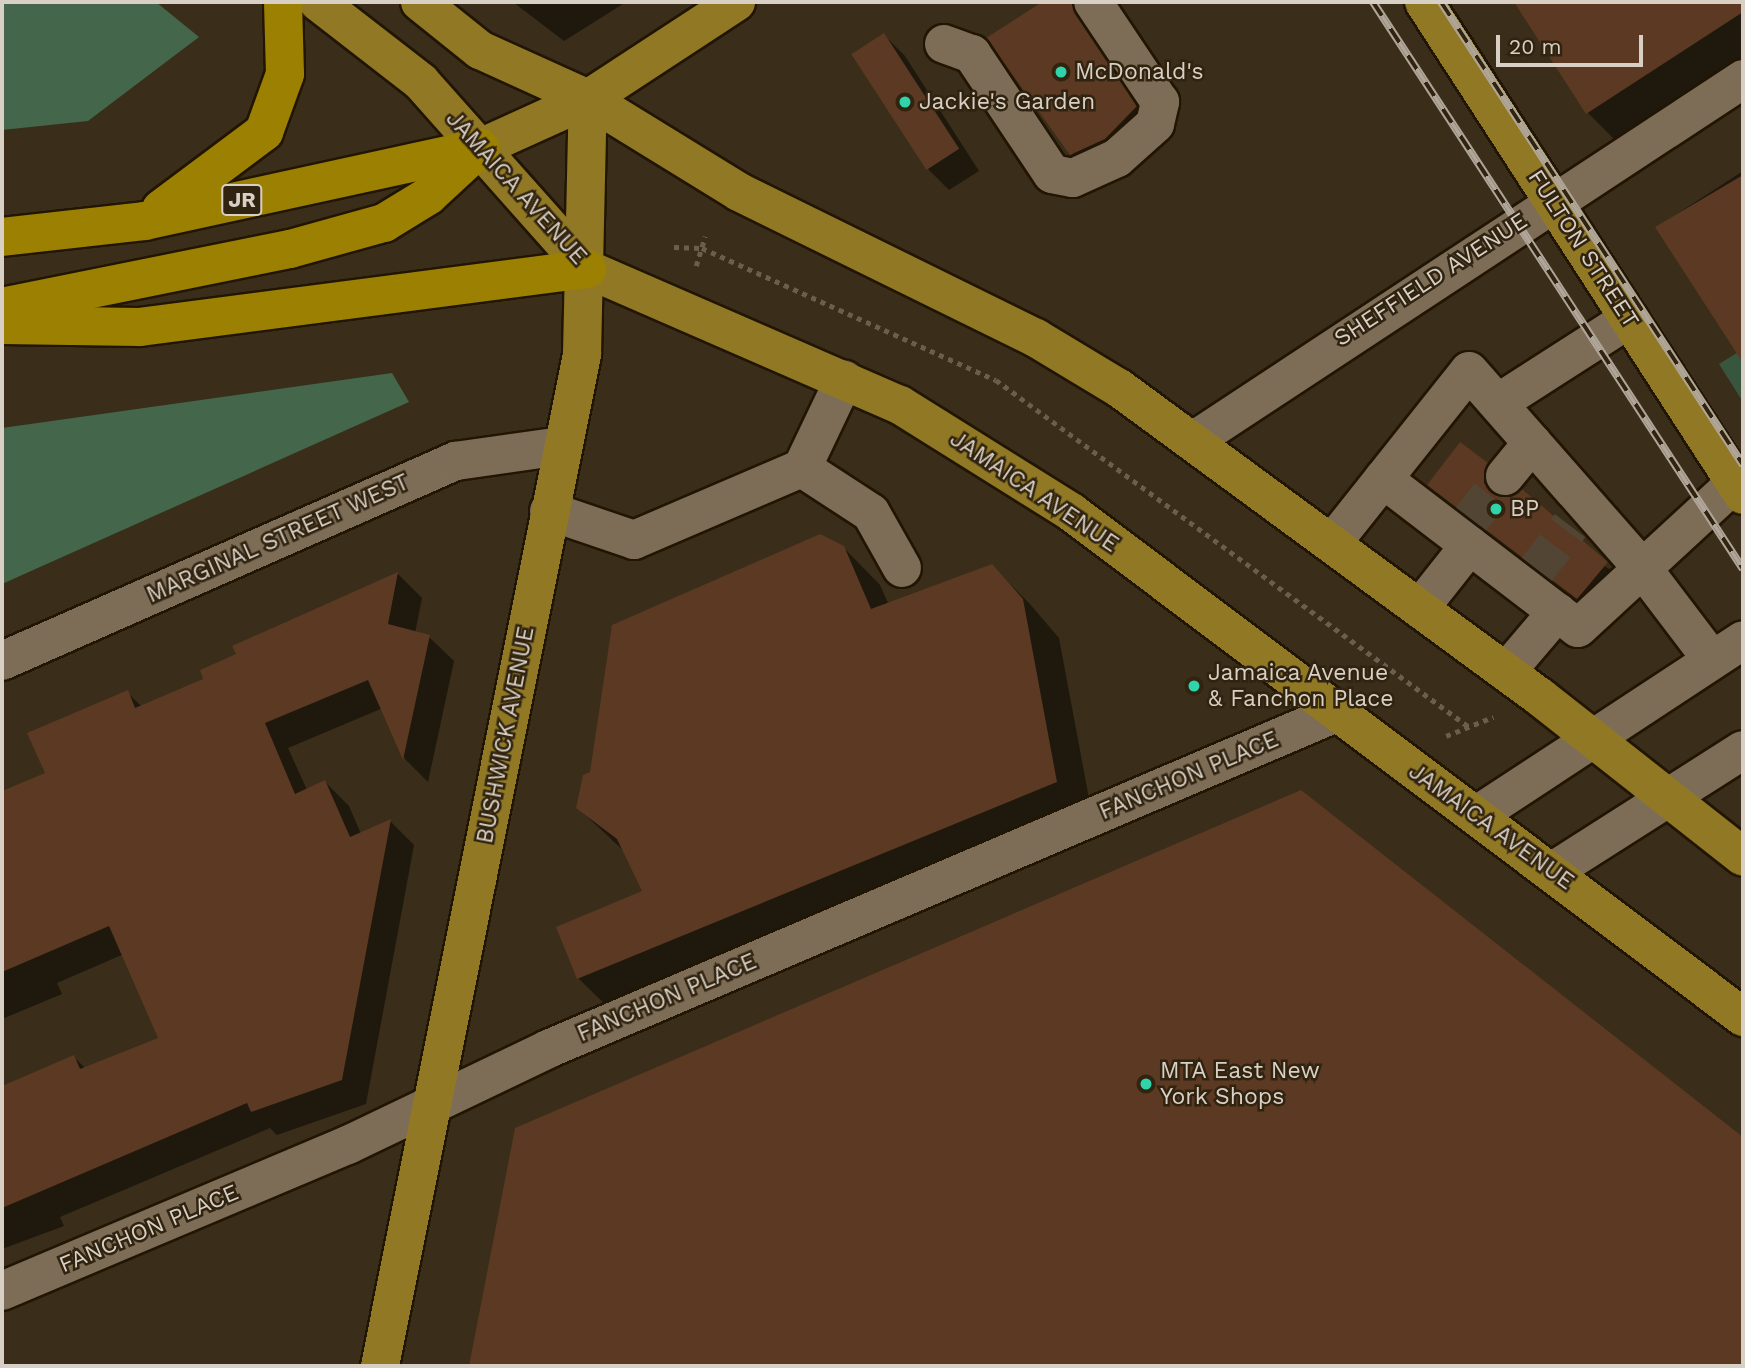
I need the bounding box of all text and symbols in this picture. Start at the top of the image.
scale bar [1500,21,1647,65]
text: 20 m [1509,34,1561,59]
place label: McDonald's [1075,58,1204,86]
marker: McDonald's [1053,64,1069,80]
place label: Jackie's Garden [919,88,1095,116]
marker: Jackie's Garden [897,94,913,110]
street label: JAMAICA AVENUE [439,105,593,271]
street label: FULTON STREET [1522,165,1644,333]
road number: JR [221,182,263,218]
street label: SHEFFIELD AVENUE [1329,207,1533,353]
street label: JAMAICA AVENUE [944,425,1124,559]
street label: MARGINAL STREET WEST [142,468,414,610]
place label: BP [1510,495,1539,523]
marker: BP [1488,501,1504,517]
street label: BUSHWICK AVENUE [471,624,541,846]
place label: Jamaica Avenue & Fanchon Place [1208,659,1394,713]
marker: Jamaica Avenue & Fanchon Place [1186,678,1202,694]
street label: FANCHON PLACE [1095,726,1283,826]
street label: JAMAICA AVENUE [1402,757,1580,897]
street label: FANCHON PLACE [573,948,761,1048]
place label: MTA East New York Shops [1160,1057,1321,1111]
marker: MTA East New York Shops [1138,1076,1154,1092]
street label: FANCHON PLACE [55,1179,243,1279]

